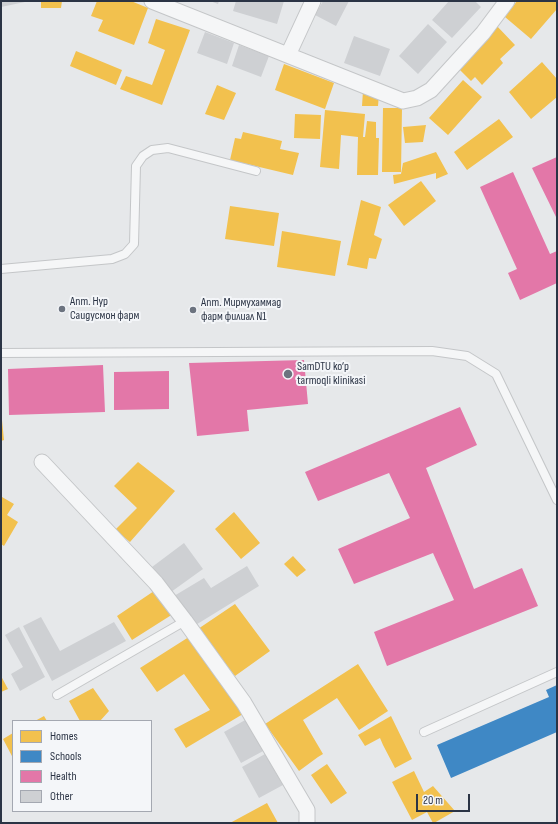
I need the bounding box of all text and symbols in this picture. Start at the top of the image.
place label: Апт. Нур Саидусмон фарм [70,295,139,323]
place label: Апт. Мирмухаммад фарм филиал N1 [201,296,281,324]
marker: Апт. Нур Саидусмон фарм [57,304,67,314]
marker: Апт. Мирмухаммад фарм филиал N1 [188,305,198,315]
place label: SamDTU ko‘p tarmoqli klinikasi [297,360,365,388]
marker: SamDTU ko‘p tarmoqli klinikasi [282,368,294,380]
legend [12,720,152,812]
text: Homes [50,729,78,744]
text: Schools [50,749,82,764]
text: Health [50,769,77,784]
scale bar [418,786,472,812]
text: Other [50,789,73,804]
text: 20 m [423,793,443,808]

